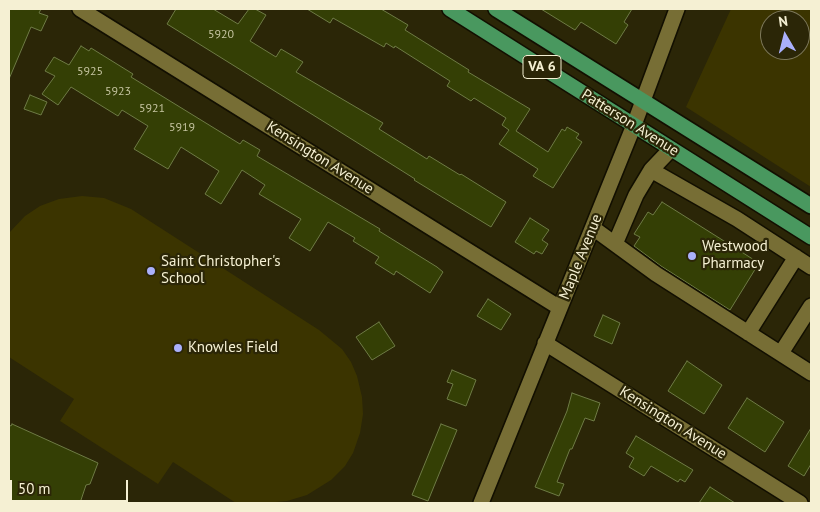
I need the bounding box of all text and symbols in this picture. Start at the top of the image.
north arrow [760,10,810,60]
text: N [777,12,789,31]
house number: 5920 [208,28,234,42]
road number: VA 6 [523,56,561,78]
house number: 5925 [77,65,103,79]
house number: 5923 [105,85,131,99]
street label: Patterson Avenue [578,86,682,160]
house number: 5921 [139,102,165,116]
street label: Kensington Avenue [263,118,377,198]
house number: 5919 [169,121,195,135]
street label: Maple Avenue [556,212,606,302]
place label: Westwood Pharmacy [702,238,768,273]
marker: Westwood Pharmacy [686,250,698,262]
place label: Saint Christopher's School [161,253,281,288]
marker: Saint Christopher's School [145,265,157,277]
place label: Knowles Field [188,339,278,357]
marker: Knowles Field [172,342,184,354]
street label: Kensington Avenue [616,383,730,463]
scale bar [12,470,130,502]
text: 50 m [18,479,51,498]

